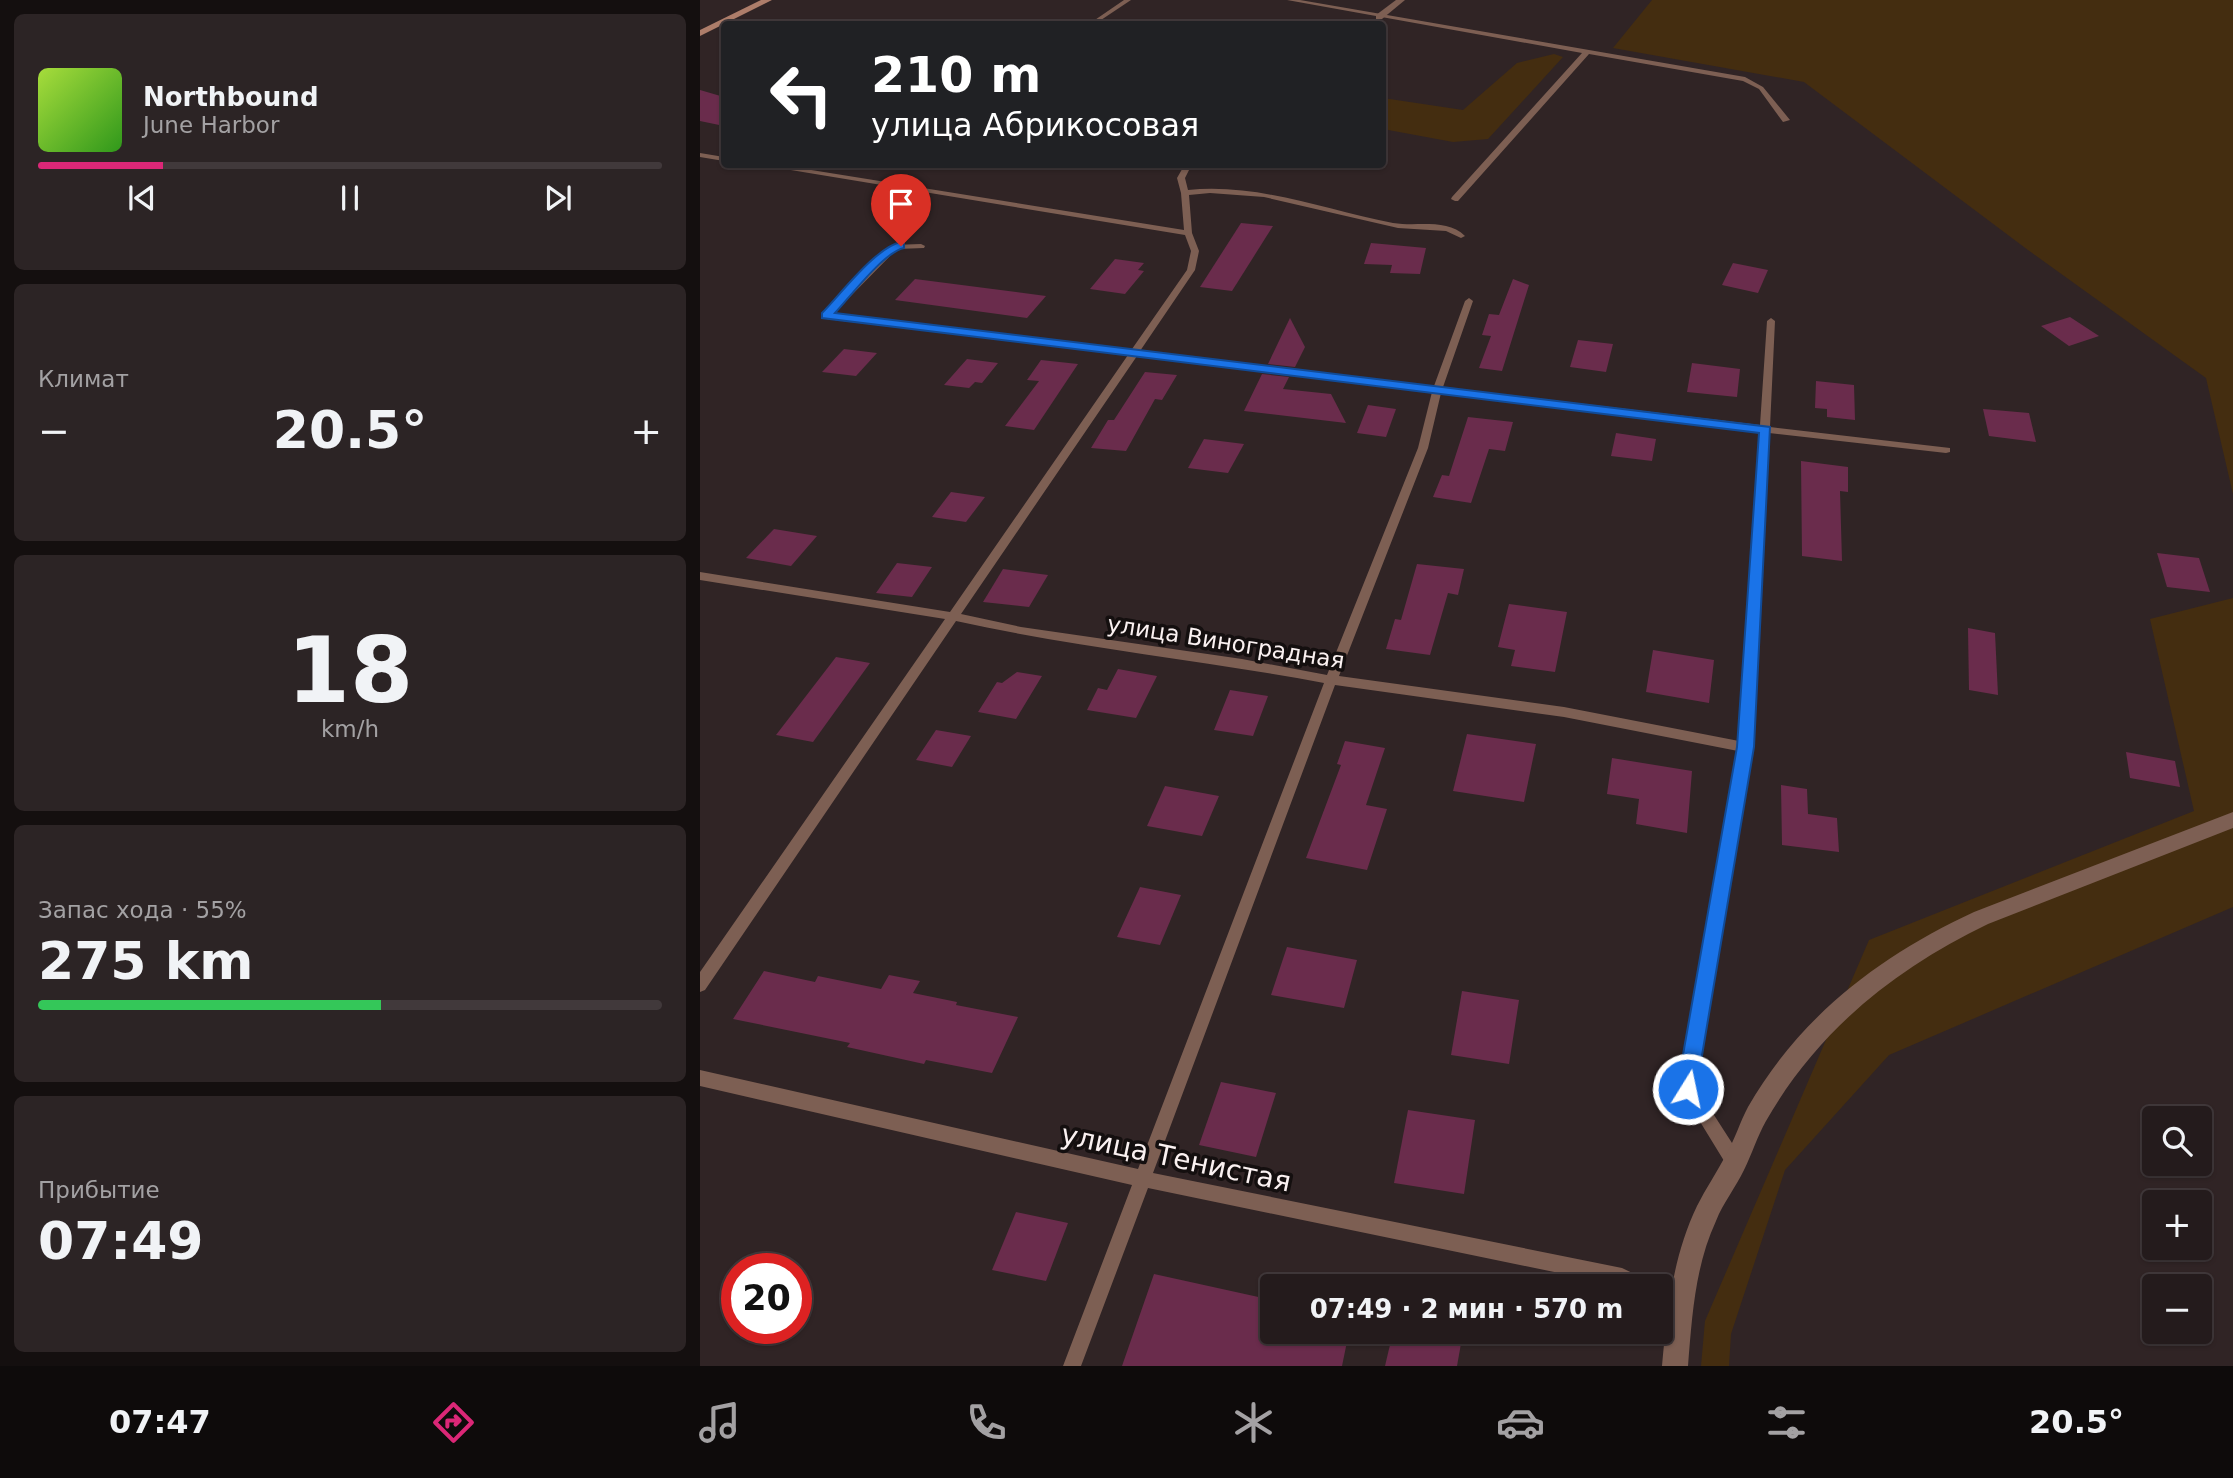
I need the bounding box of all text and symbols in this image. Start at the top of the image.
text: 210 m [871,47,1041,104]
icon: left [756,49,847,140]
text: Northbound [143,82,319,112]
text: улица Абрикосовая [871,106,1199,144]
text: June Harbor [143,112,279,138]
pin [871,174,931,246]
icon: previous [123,179,161,217]
icon: pause [331,179,369,217]
icon: next [539,179,577,217]
icon: arrive [882,185,920,223]
text: Климат [38,366,129,392]
text: 20.5° [273,400,427,460]
text: − [38,409,70,453]
text: + [630,409,662,453]
street label: улица Виноградная [1106,610,1346,674]
text: 18 [287,618,413,723]
text: km/h [321,716,379,742]
text: Запас хода · 55% [38,897,247,923]
text: 275 km [38,931,253,991]
position arrow [1651,1052,1725,1126]
map controls [2142,1106,2212,1344]
button: search [2142,1106,2212,1176]
street label: улица Тенистая [1058,1118,1294,1198]
text: Прибытие [38,1177,160,1203]
button: + [2142,1190,2212,1260]
text: 07:49 [38,1211,204,1271]
speed limit sign: 20 [721,1253,812,1344]
button: − [2142,1274,2212,1344]
text: 07:49 · 2 мин · 570 m [1310,1294,1623,1324]
icon: directions [429,1398,478,1447]
icon: music [695,1398,744,1447]
icon: phone [962,1398,1011,1447]
icon: climate [1229,1398,1278,1447]
icon: car [1496,1398,1545,1447]
icon: filters [1762,1398,1811,1447]
text: 07:47 [109,1403,211,1441]
text: 20.5° [2029,1403,2124,1441]

